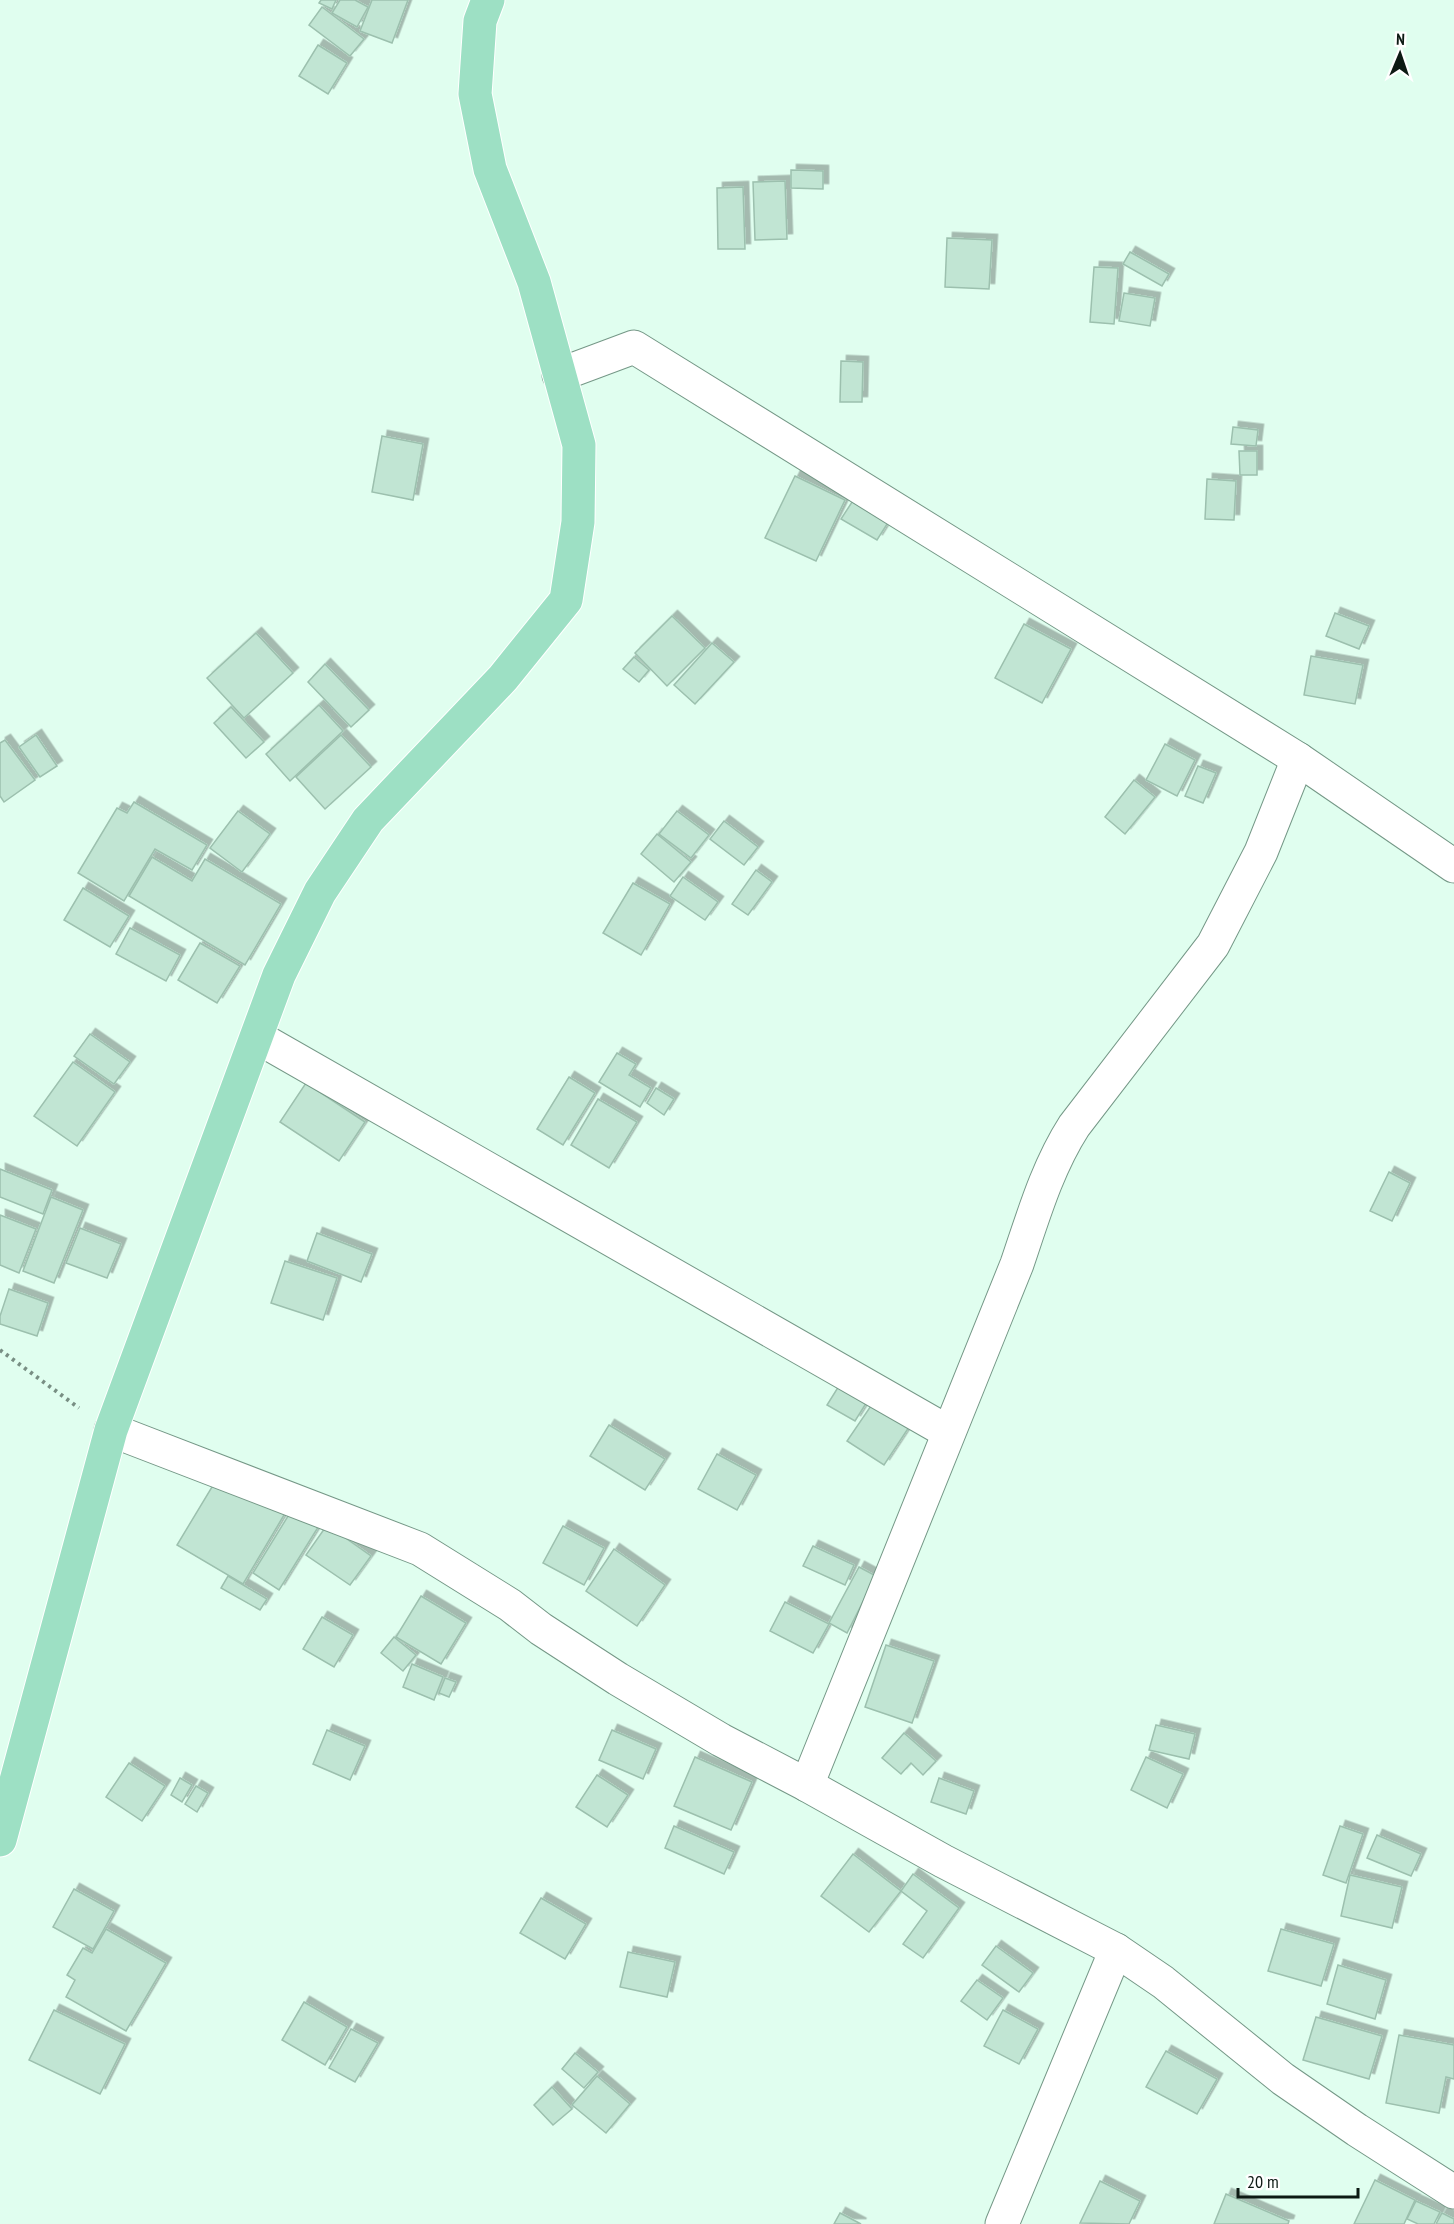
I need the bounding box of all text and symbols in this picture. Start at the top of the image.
north arrow [1370,24,1430,84]
text: N [1396,29,1405,49]
scale bar [1238,2161,1358,2199]
text: 20 m [1247,2170,1279,2193]

